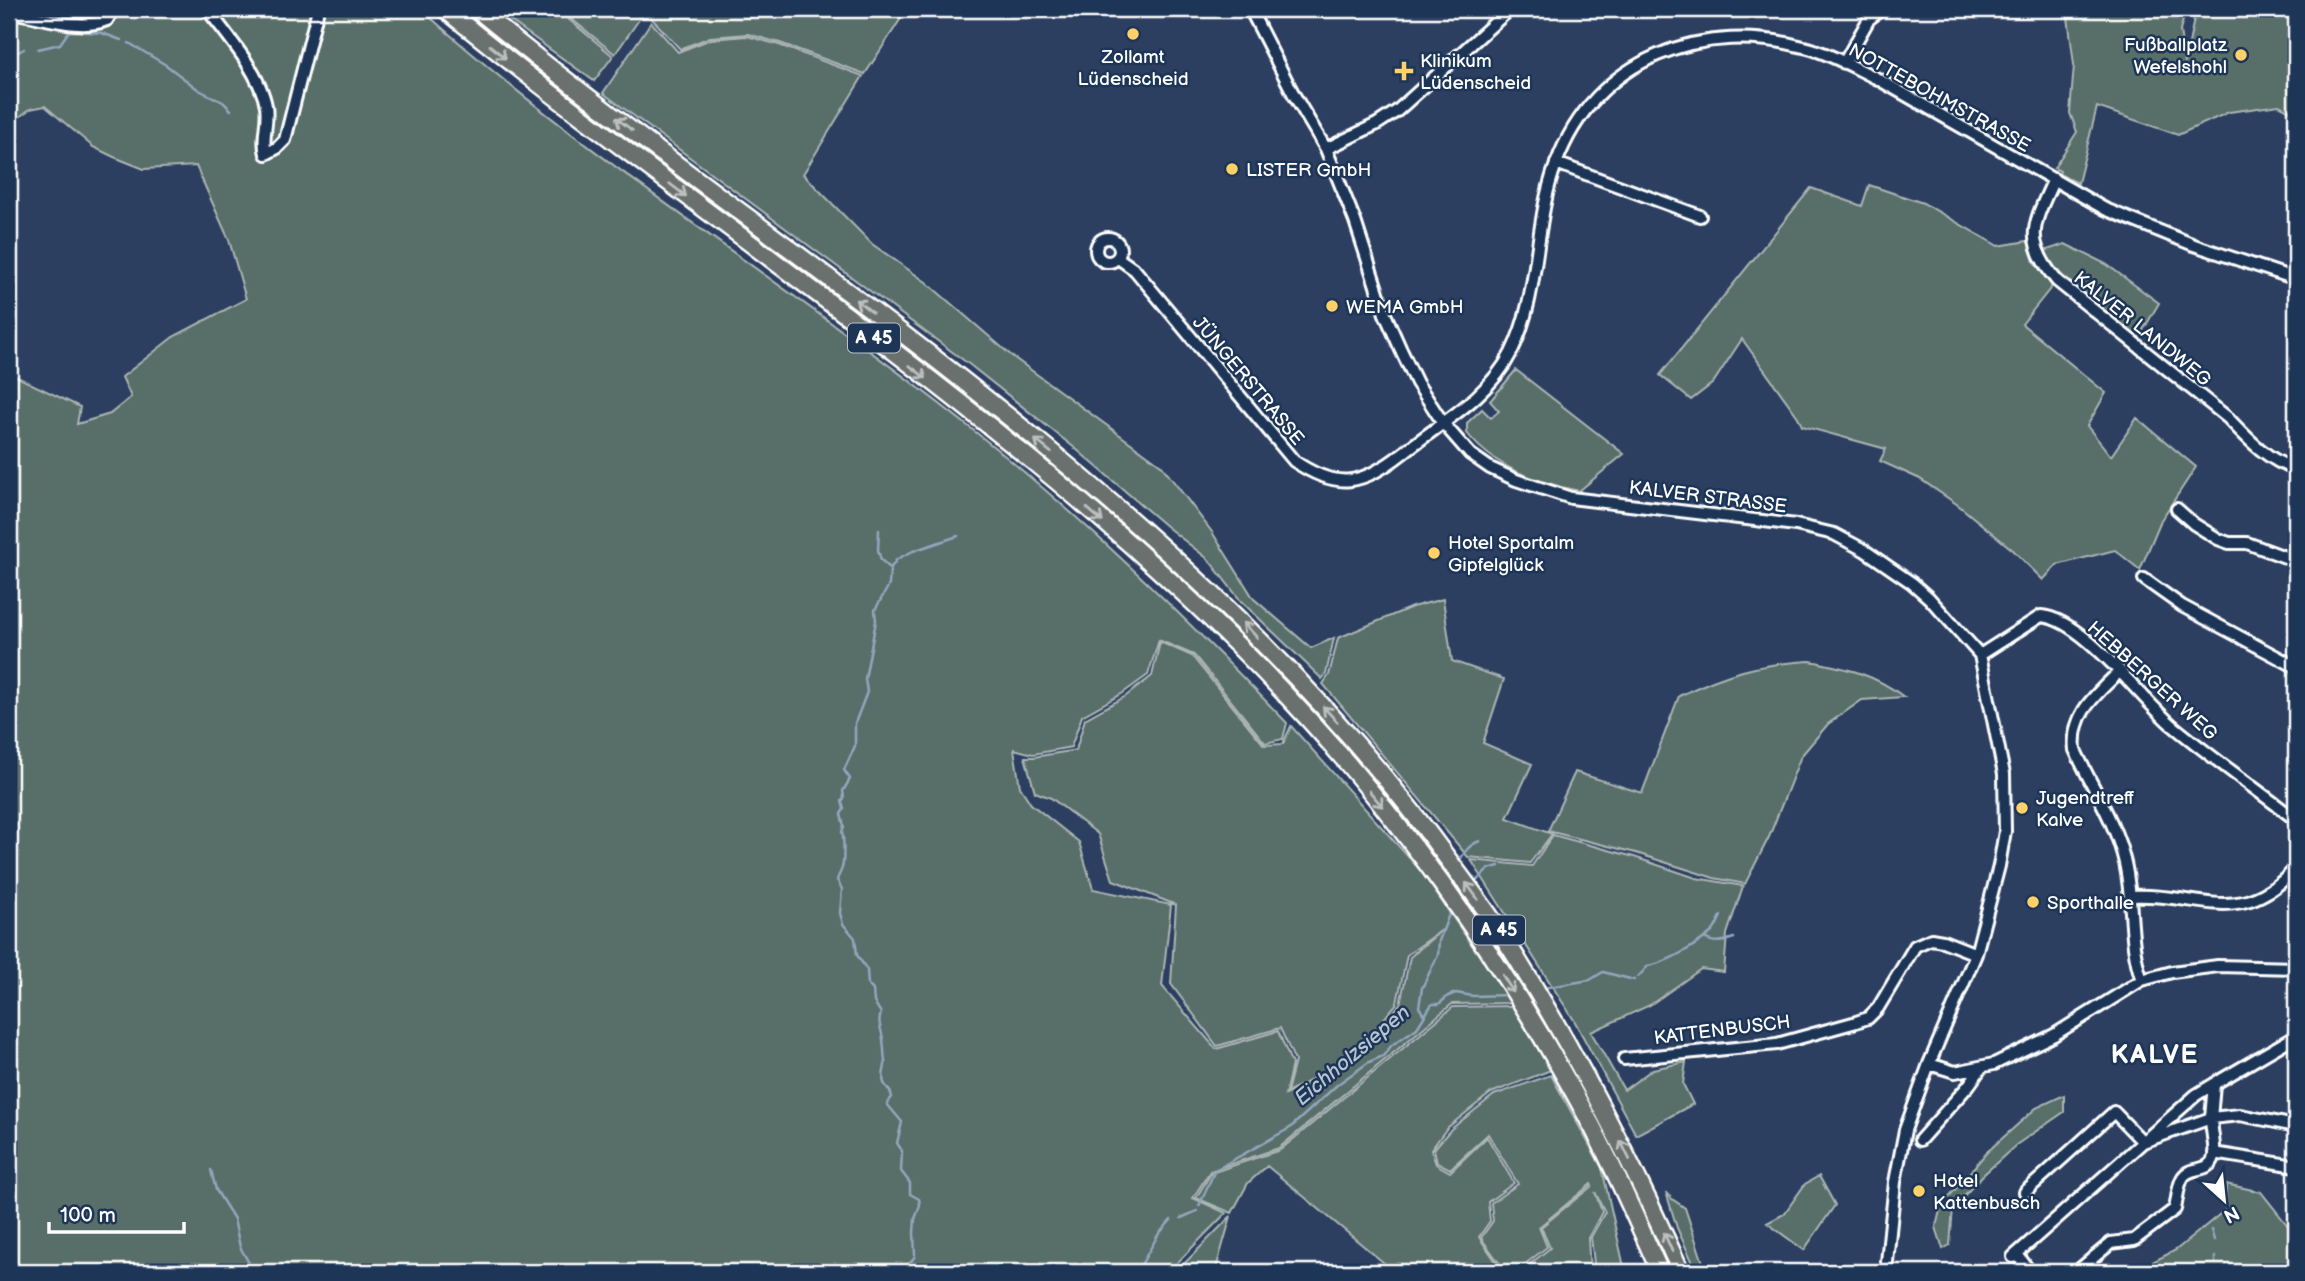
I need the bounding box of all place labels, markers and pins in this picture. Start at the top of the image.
marker: Zollamt Lüdenscheid [1125,26,1141,42]
place label: Fußballplatz Wefelshohl [2124,34,2228,79]
place label: Zollamt Lüdenscheid [1077,46,1189,91]
marker: Fußballplatz Wefelshohl [2233,47,2249,63]
place label: Klinikum Lüdenscheid [1420,50,1531,95]
marker: Klinikum Lüdenscheid [1394,61,1414,81]
place label: LISTER GmbH [1246,159,1371,182]
marker: LISTER GmbH [1224,161,1240,177]
place label: WEMA GmbH [1346,296,1464,319]
marker: WEMA GmbH [1324,298,1340,314]
place label: Hotel Sportalm Gipfelglück [1448,532,1574,577]
marker: Hotel Sportalm Gipfelglück [1426,545,1442,561]
place label: Jugendtreff Kalve [2036,787,2135,832]
marker: Jugendtreff Kalve [2014,800,2030,816]
place label: Sporthalle [2047,892,2134,915]
marker: Sporthalle [2025,894,2041,910]
place label: Hotel Kattenbusch [1933,1170,2040,1215]
marker: Hotel Kattenbusch [1911,1183,1927,1199]

